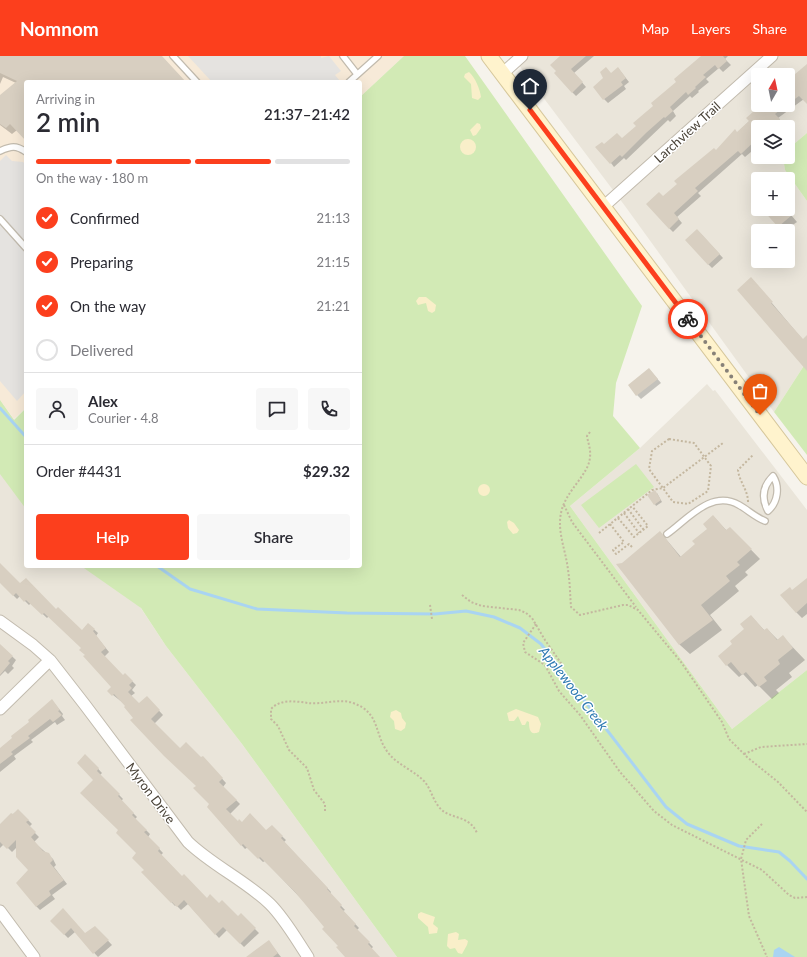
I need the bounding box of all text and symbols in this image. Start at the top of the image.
text: Nomnom [20,17,99,40]
text: Map [641,20,669,37]
text: Layers [691,20,731,37]
text: Share [753,20,787,37]
north arrow [751,68,795,112]
map controls [751,68,795,268]
pin [513,69,547,110]
icon: home [519,75,541,97]
text: Arriving in [36,91,95,107]
street label: Larchview Trail [650,98,724,166]
text: 21:37–21:42 [264,105,350,123]
text: 2 min [36,106,100,138]
button: layers [751,120,795,164]
text: On the way · 180 m [36,170,148,186]
button: + [751,172,795,216]
icon: check [36,207,58,229]
text: Confirmed [70,209,139,227]
text: 21:13 [317,210,350,226]
button: − [751,224,795,268]
icon: check [36,251,58,273]
text: Preparing [70,253,133,271]
text: 21:15 [317,254,350,270]
icon: check [36,295,58,317]
text: On the way [70,297,146,315]
text: 21:21 [317,298,350,314]
courier [668,299,708,339]
icon: bike [677,308,699,330]
text: Delivered [70,341,133,359]
pin [743,374,777,415]
icon: bag [749,380,771,402]
button: person [36,388,78,430]
button: chat [256,388,298,430]
button: phone [308,388,350,430]
text: Alex [88,392,118,410]
text: Courier · 4.8 [88,410,159,426]
text: Order #4431 [36,462,122,480]
text: $29.32 [303,462,350,480]
button: Help [36,514,189,560]
button: Share [197,514,350,560]
water label: Applewood Creek [535,642,612,734]
street label: Myron Drive [123,759,179,827]

